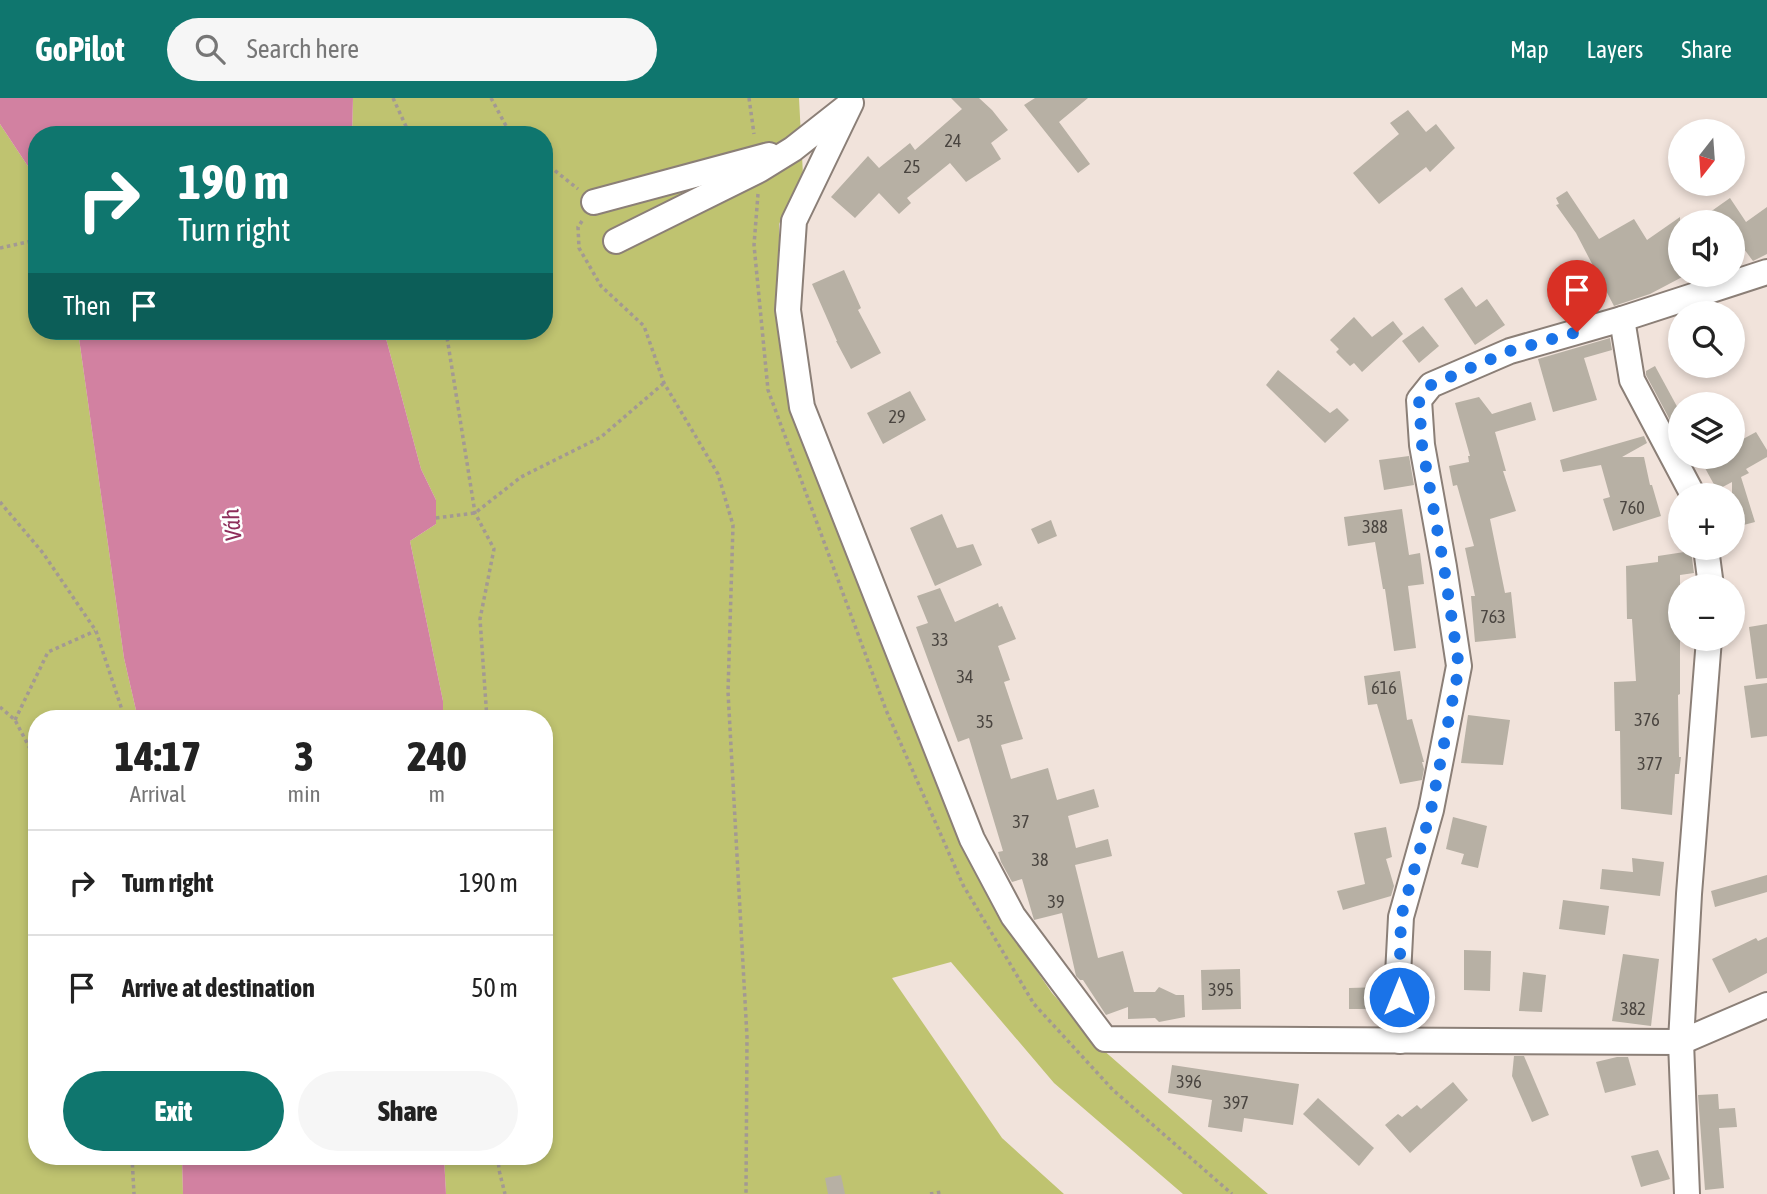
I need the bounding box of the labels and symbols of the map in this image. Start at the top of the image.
north arrow [1668,119,1745,196]
house number: 24 [945,130,961,151]
house number: 25 [904,156,920,177]
pin [1547,260,1607,332]
house number: 29 [889,406,905,427]
house number: 760 [1619,497,1645,518]
water label: Váh [217,508,247,542]
house number: 388 [1362,516,1388,537]
house number: 763 [1480,606,1506,627]
house number: 33 [932,629,948,650]
house number: 34 [957,666,973,687]
house number: 616 [1371,677,1397,698]
house number: 376 [1634,709,1660,730]
house number: 35 [977,711,993,732]
house number: 377 [1637,753,1663,774]
house number: 37 [1013,811,1029,832]
house number: 38 [1032,849,1048,870]
house number: 39 [1048,891,1064,912]
position arrow [1362,960,1436,1034]
house number: 395 [1208,979,1234,1000]
house number: 382 [1620,998,1646,1019]
house number: 396 [1176,1071,1202,1092]
house number: 397 [1223,1092,1249,1113]

